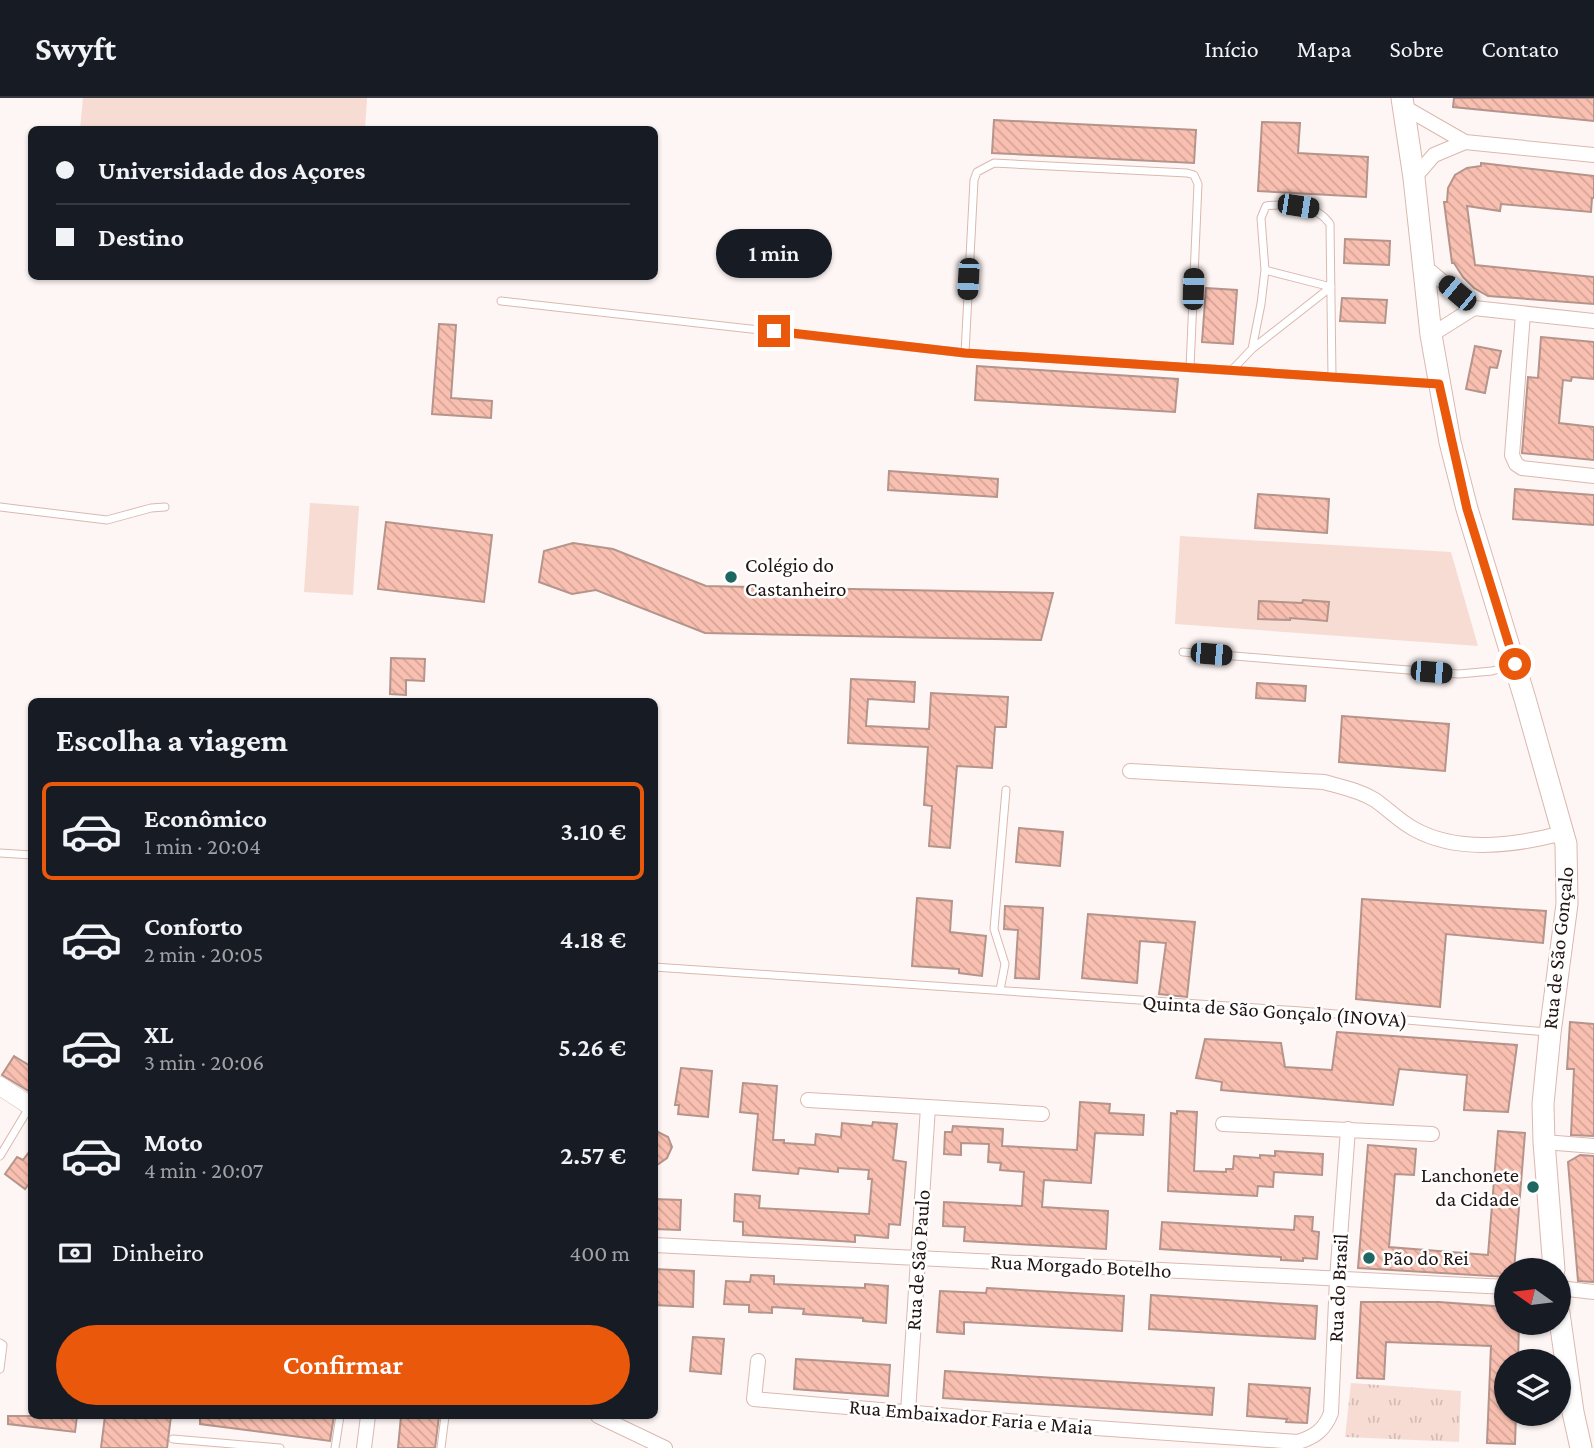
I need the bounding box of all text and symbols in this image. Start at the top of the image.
text: Swyft [35,30,116,67]
text: Início [1204,35,1259,62]
text: Mapa [1297,35,1352,62]
text: Sobre [1390,35,1444,62]
text: Contato [1482,35,1559,62]
text: Universidade dos Açores [98,156,365,185]
car [1276,192,1321,220]
text: Destino [98,223,184,252]
callout: 1 min [716,230,832,278]
text: 1 min [748,240,800,266]
car [957,257,980,301]
car [1182,268,1205,310]
car [1435,271,1480,315]
route end [758,315,790,347]
place label: Colégio do Castanheiro [745,553,847,601]
marker: Colégio do Castanheiro [723,569,739,585]
car [1190,642,1233,666]
route start [1499,648,1531,680]
car [1410,660,1453,684]
text: Escolha a viagem [56,722,288,758]
icon: car [60,800,123,863]
text: Econômico [144,804,267,833]
text: 3.10 € [560,817,626,846]
text: 1 min · 20:04 [144,833,261,859]
street label: Rua de São Gonçalo [1538,865,1578,1031]
icon: car [60,908,123,971]
text: Conforto [144,912,243,941]
text: 4.18 € [560,925,626,954]
text: 2 min · 20:05 [144,941,263,967]
street label: Quinta de São Gonçalo (INOVA) [1142,990,1408,1032]
icon: car [60,1016,123,1079]
text: XL [144,1020,173,1049]
text: 5.26 € [558,1033,626,1062]
text: 3 min · 20:06 [144,1049,264,1075]
icon: car [60,1124,123,1187]
text: Moto [144,1128,203,1157]
text: 2.57 € [560,1141,626,1170]
text: 4 min · 20:07 [144,1157,263,1183]
place label: Lanchonete da Cidade [1421,1163,1519,1211]
marker: Lanchonete da Cidade [1525,1179,1541,1195]
street label: Rua de São Paulo [901,1189,935,1331]
street label: Rua do Brasil [1323,1233,1353,1343]
icon: cash [56,1234,94,1272]
text: Dinheiro [112,1238,204,1267]
text: 400 m [569,1240,630,1266]
place label: Pão do Rei [1383,1246,1469,1270]
street label: Rua Morgado Botelho [990,1249,1172,1283]
marker: Pão do Rei [1361,1250,1377,1266]
north arrow [1494,1258,1572,1335]
map controls [1494,1258,1571,1426]
button: Confirmar [56,1325,630,1405]
button: layers [1494,1349,1571,1426]
street label: Rua Embaixador Faria e Maia [848,1394,1094,1440]

